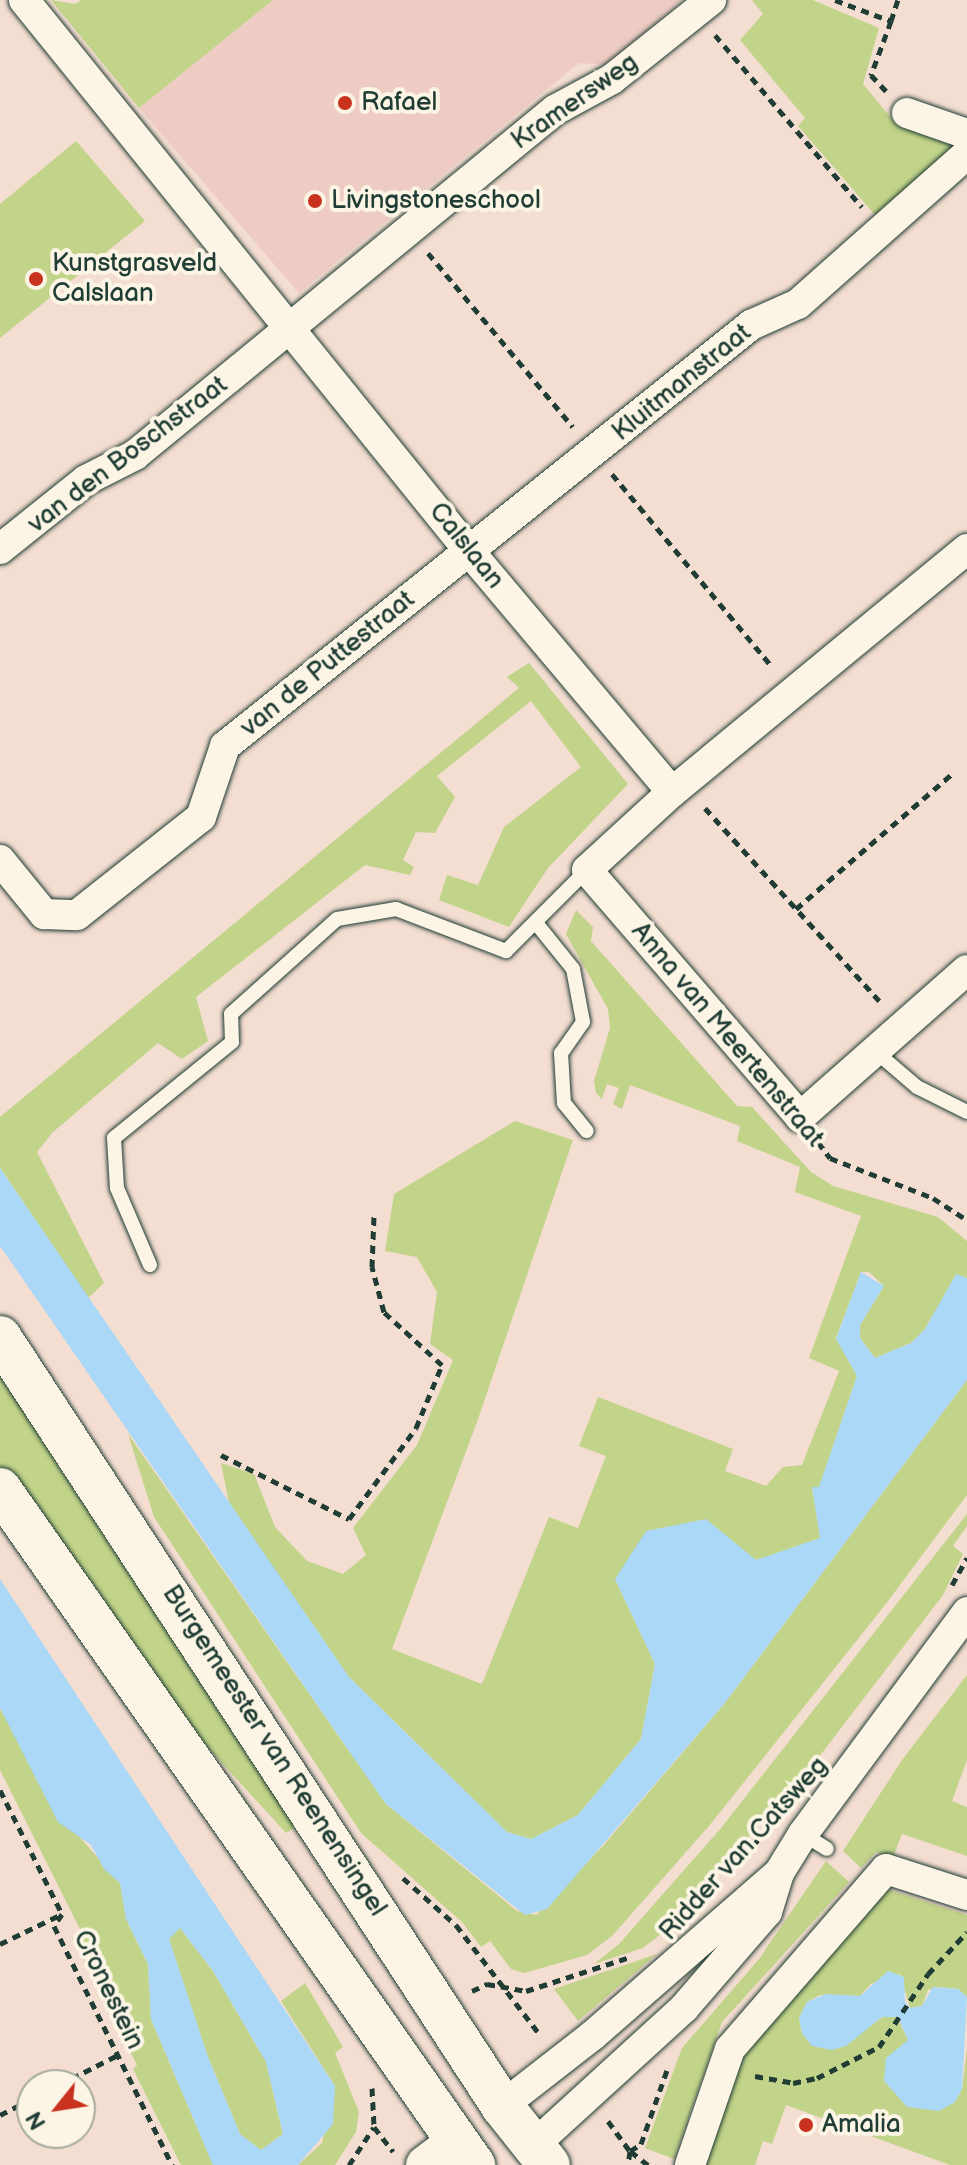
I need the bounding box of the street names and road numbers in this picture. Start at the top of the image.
street label: Kramersweg [506,47,644,157]
street label: Kluitmanstraat [606,318,758,448]
street label: van den Boschstraat [22,370,234,540]
street label: Calslaan [422,497,510,595]
street label: van de Puttestraat [235,584,421,744]
street label: Anna van Meertenstraat [624,917,830,1153]
street label: Burgemeester van Reenensingel [155,1580,393,1922]
street label: Ridder van Catsweg [653,1751,835,1947]
street label: Cronestein [66,1925,150,2055]

